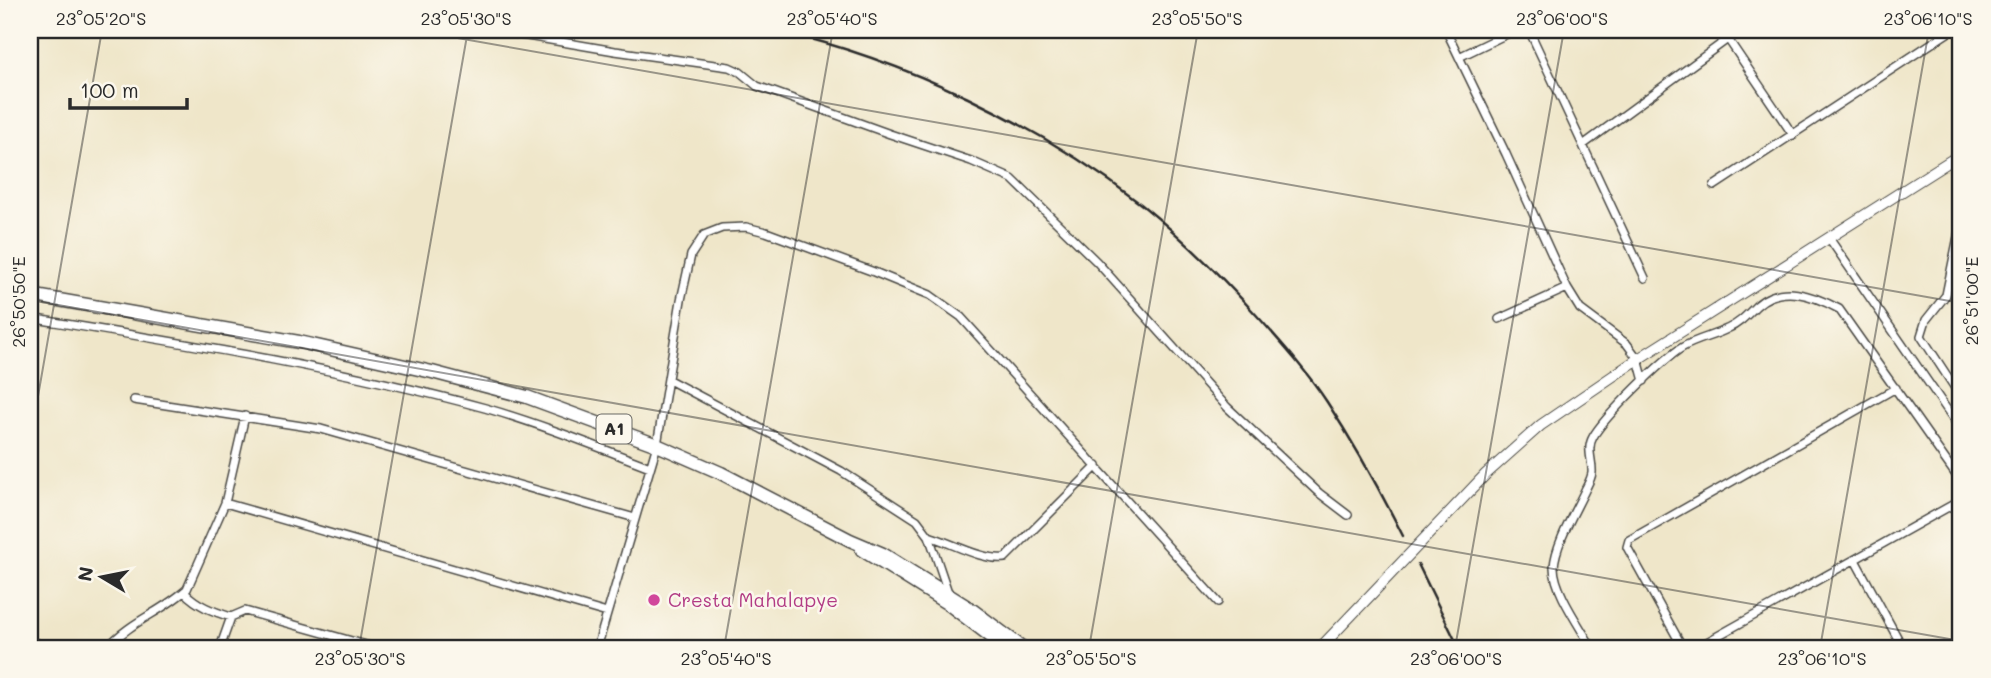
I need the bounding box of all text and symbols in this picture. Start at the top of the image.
text: 23°05'20"S [56,6,146,30]
text: 23°05'30"S [420,6,512,30]
text: 23°05'40"S [786,6,878,30]
text: 23°05'50"S [1151,6,1243,30]
text: 23°06'00"S [1516,6,1608,30]
text: 23°06'10"S [1883,6,1973,30]
scale bar [70,66,187,110]
text: 100 m [80,76,139,103]
text: 26°50'50"E [6,256,30,348]
text: 26°51'00"E [1959,256,1983,346]
road number: A1 [596,414,632,444]
north arrow [66,542,136,612]
text: N [71,565,98,583]
place label: Cresta Mahalapye [668,587,838,612]
marker: Cresta Mahalapye [646,592,662,608]
text: 23°05'30"S [314,646,406,670]
text: 23°05'40"S [680,646,772,670]
text: 23°05'50"S [1045,646,1137,670]
text: 23°06'00"S [1410,646,1502,670]
text: 23°06'10"S [1777,646,1867,670]

